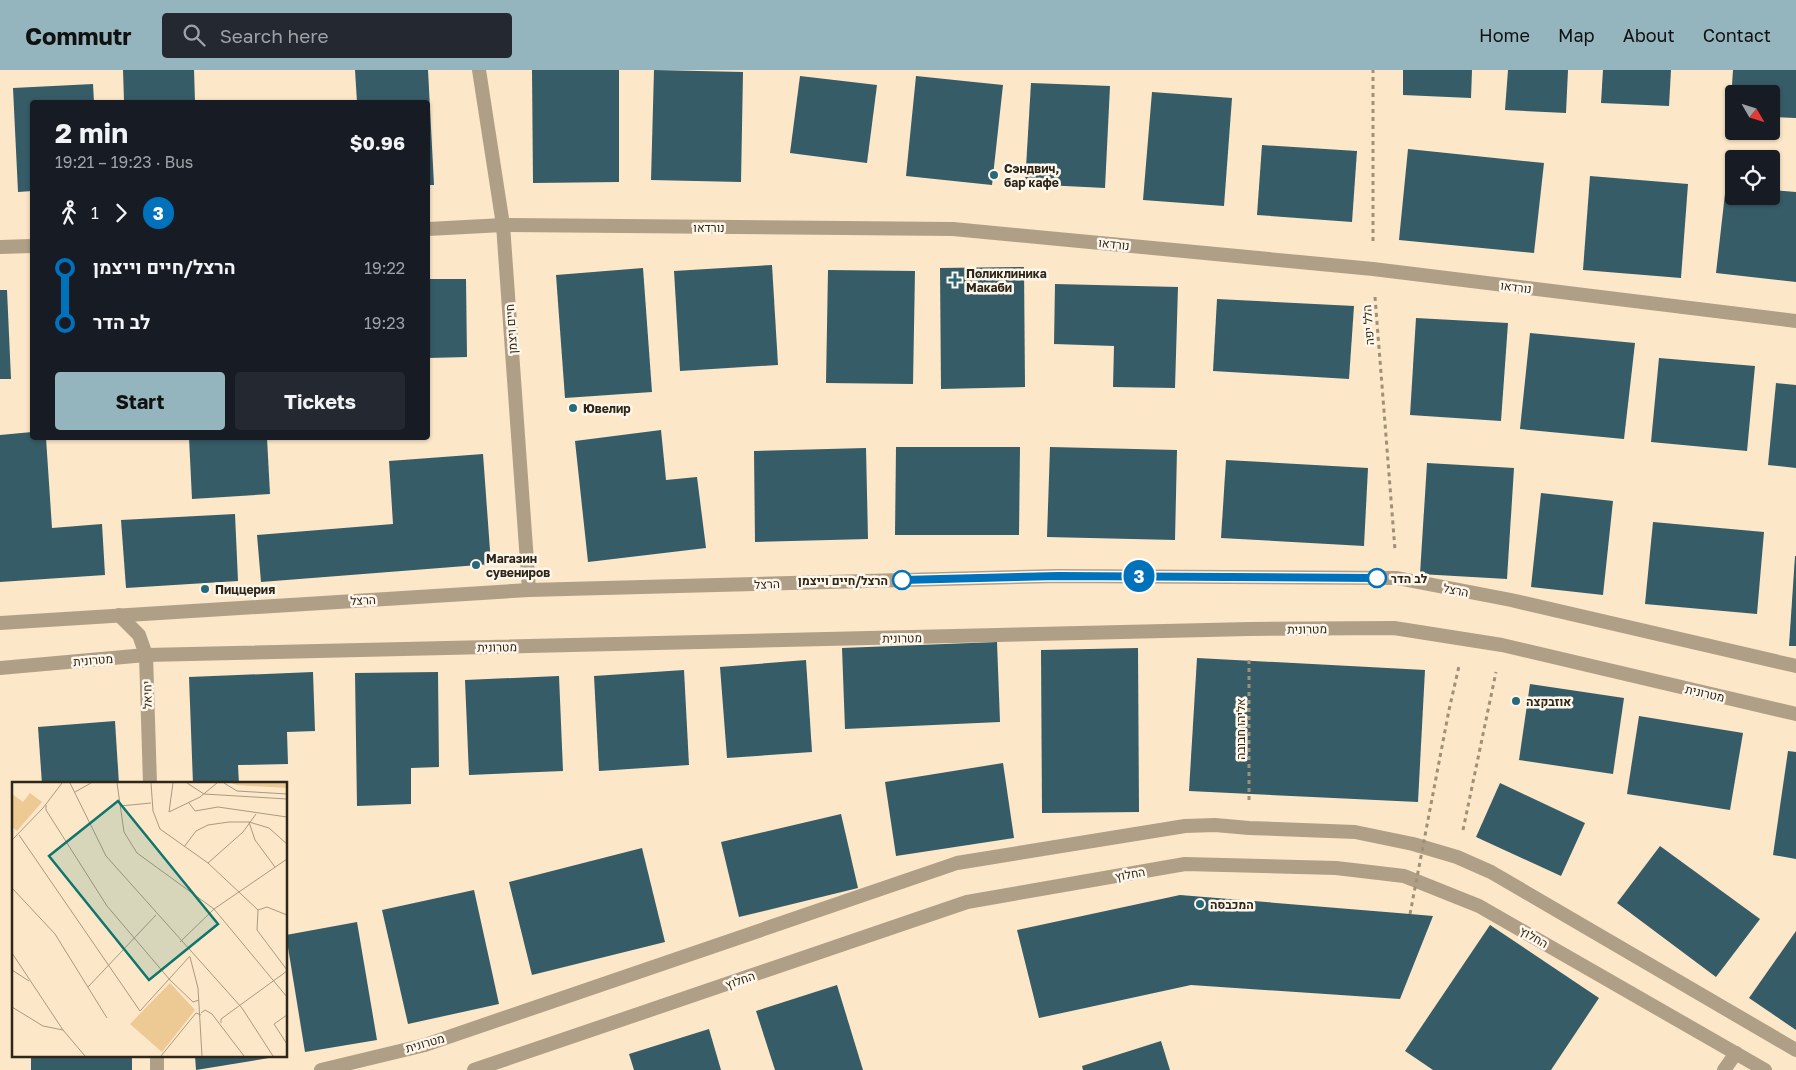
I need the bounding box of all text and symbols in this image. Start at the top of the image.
search box [162,13,512,58]
text: Commutr [25,21,132,50]
icon: search [180,21,208,49]
text: Search here [220,24,329,47]
text: Home [1479,24,1530,46]
text: Map [1558,24,1595,46]
text: About [1623,24,1675,46]
text: Contact [1703,24,1771,46]
north arrow [1725,85,1780,140]
map controls [1725,85,1780,205]
text: 2 min [55,116,128,149]
text: $0.96 [350,131,405,154]
button: locate [1725,150,1780,205]
text: 19:21 – 19:23 · Bus [55,152,193,172]
place label: Сэндвич, бар кафе [1004,161,1059,190]
marker: Сэндвич, бар кафе [988,169,1000,181]
icon: walk [55,199,83,227]
icon: forward [107,199,135,227]
text: 3 [153,202,164,224]
text: 1 [91,203,99,223]
street label: נורדאו [693,220,725,235]
street label: נורדאו [1098,235,1130,253]
text: הרצל/חיים וייצמן [93,255,236,278]
text: 19:22 [364,258,405,278]
place label: Поликлиника Макаби [966,266,1047,295]
marker: Поликлиника Макаби [948,273,962,287]
street label: נורדאו [1500,278,1532,296]
street label: חיים ויצמן [502,304,520,354]
street label: הלל יפה [1359,304,1377,346]
text: לב הדר [93,310,150,333]
text: 19:23 [364,313,405,333]
button: Start [55,372,225,430]
button: Tickets [235,372,405,430]
place label: Ювелир [583,401,631,416]
marker: Ювелир [567,402,579,414]
place label: Магазин сувениров [486,551,550,580]
marker: Магазин сувениров [470,559,482,571]
line badge: 3 [1123,560,1155,592]
text: 3 [1134,565,1144,587]
marker: לב הדר [1367,568,1387,588]
marker: הרצל/חיים וייצמן [892,570,912,590]
place label: לב הדר [1391,571,1428,586]
place label: הרצל/חיים וייצמן [798,573,888,588]
street label: הרצל [754,576,780,592]
street label: הרצל [1442,580,1470,600]
place label: Пиццерия [215,582,275,597]
marker: Пиццерия [199,583,211,595]
street label: הרצל [350,592,376,608]
street label: מטרונית [1287,621,1327,637]
street label: מטרונית [882,630,922,646]
street label: מטרונית [477,639,517,655]
street label: מטרונית [72,651,114,669]
street label: יחיאל [139,681,155,709]
street label: מטרונית [1684,681,1726,705]
place label: אוזבקצה [1526,694,1571,709]
marker: אוזבקצה [1510,695,1522,707]
street label: אליהו חבובה [1233,698,1248,760]
inset map [12,782,288,1058]
street label: החלוץ [1114,864,1146,884]
place label: המכבסה [1210,897,1254,912]
marker: המכבסה [1194,898,1206,910]
street label: החלוץ [1517,923,1551,951]
street label: החלוץ [723,968,757,992]
street label: מטרונית [404,1030,446,1056]

